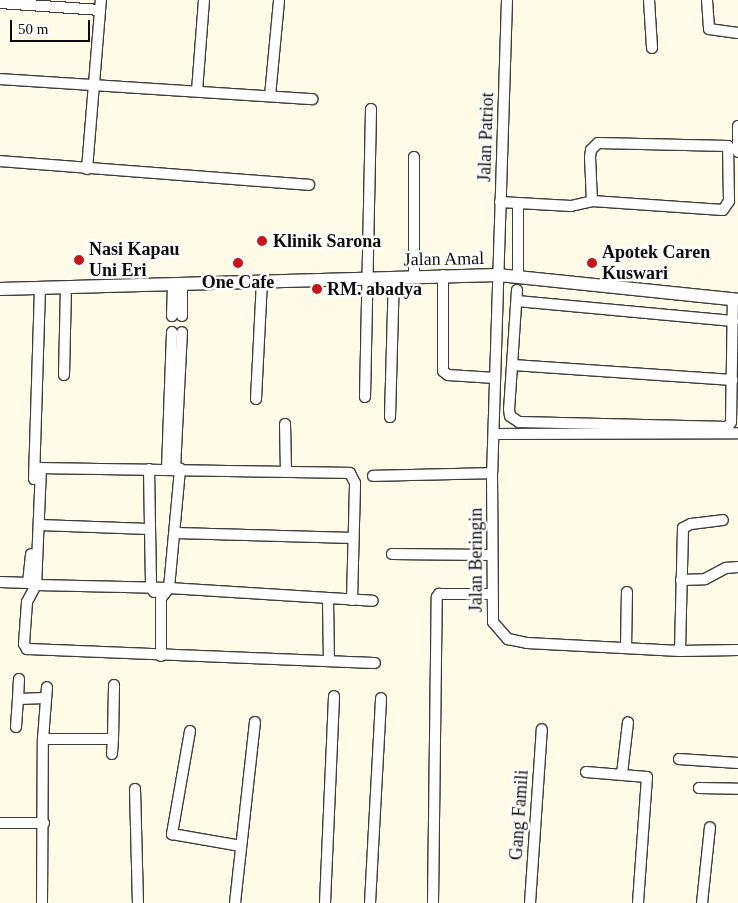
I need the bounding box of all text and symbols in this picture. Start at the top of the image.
scale bar [12,10,92,42]
text: 50 m [18,21,48,37]
street label: Jalan Patriot [474,92,498,182]
place label: Klinik Sarona [273,230,381,252]
marker: Klinik Sarona [255,234,269,248]
place label: Nasi Kapau Uni Eri [89,239,180,282]
place label: Apotek Caren Kuswari [602,242,710,284]
street label: Jalan Amal [403,247,485,271]
marker: Nasi Kapau Uni Eri [73,254,85,266]
marker: One Cafe [232,257,244,269]
marker: Apotek Caren Kuswari [586,257,598,269]
place label: One Cafe [202,271,274,293]
place label: RM. abadya [327,278,422,300]
marker: RM. abadya [311,283,323,295]
street label: Jalan Beringin [465,508,487,612]
street label: Gang Famili [505,769,533,861]

